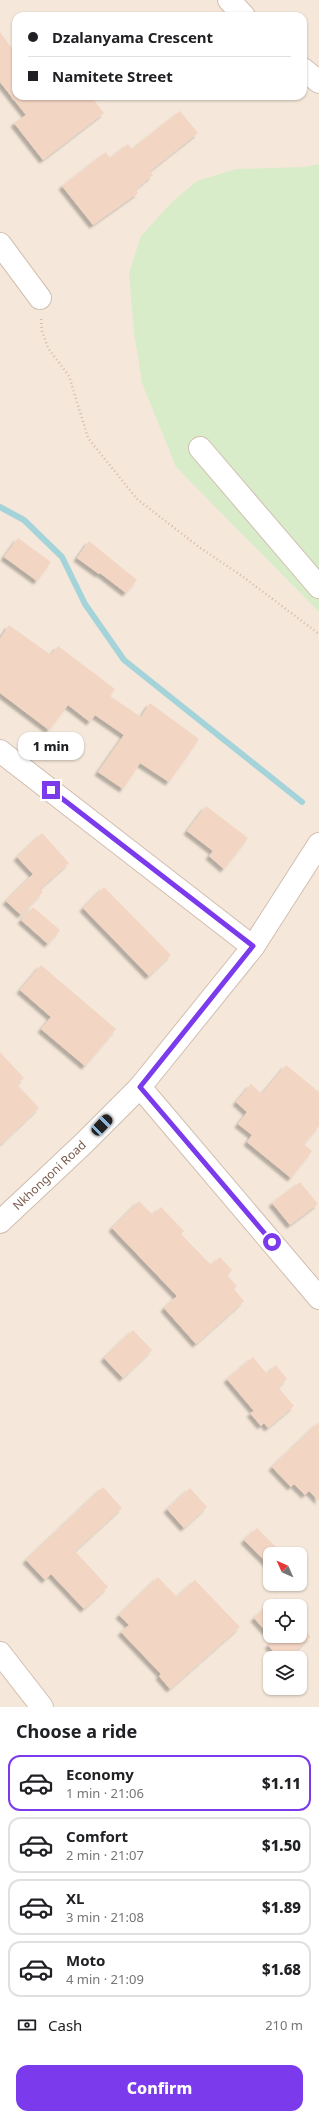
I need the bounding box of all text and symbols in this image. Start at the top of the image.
text: Dzalanyama Crescent [52,27,213,47]
text: Namitete Street [52,66,173,86]
callout: 1 min [18,732,84,760]
text: 1 min [33,737,69,755]
route end [42,781,60,799]
car [89,1112,115,1138]
street label: Nkhongoni Road [9,1136,90,1214]
route start [263,1233,281,1251]
north arrow [263,1547,307,1591]
map controls [263,1547,307,1695]
button: locate [263,1599,307,1643]
button: layers [263,1651,307,1695]
text: Choose a ride [16,1719,137,1743]
text: Economy [66,1764,134,1784]
icon: car [18,1765,54,1801]
text: $1.11 [262,1773,301,1793]
text: 1 min · 21:06 [66,1784,144,1802]
text: Comfort [66,1826,128,1846]
icon: car [18,1827,54,1863]
text: $1.50 [262,1835,301,1855]
text: 2 min · 21:07 [66,1846,144,1864]
text: XL [66,1888,84,1908]
icon: car [18,1889,54,1925]
text: $1.89 [262,1897,301,1917]
text: 3 min · 21:08 [66,1908,144,1926]
text: Moto [66,1950,105,1970]
icon: car [18,1951,54,1987]
text: $1.68 [262,1959,301,1979]
text: 4 min · 21:09 [66,1970,144,1988]
icon: cash [16,2014,38,2036]
text: Cash [48,2015,82,2035]
text: 210 m [265,2016,303,2034]
button: Confirm [16,2065,303,2111]

